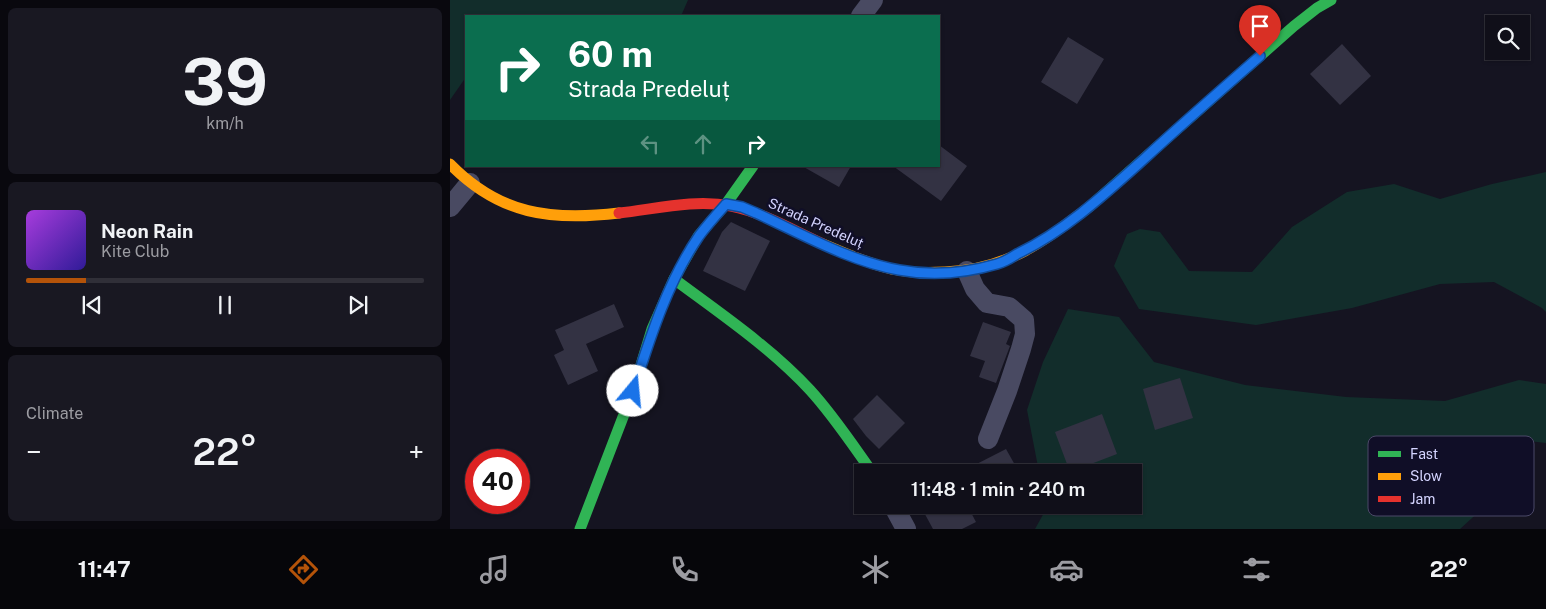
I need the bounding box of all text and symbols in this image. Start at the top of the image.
pin [1239,5,1281,56]
icon: arrive [1246,12,1274,40]
map controls [1485,15,1530,60]
button: search [1485,15,1530,60]
text: 60 m [568,34,653,75]
icon: right [485,35,550,100]
text: 39 [182,43,268,120]
text: Strada Predeluț [568,76,730,102]
text: km/h [206,114,244,133]
icon: left [636,130,664,158]
icon: ahead [689,130,717,158]
icon: right [742,130,770,158]
street label: Strada Predeluț [766,195,866,251]
text: Neon Rain [101,220,193,242]
text: Kite Club [101,242,169,261]
icon: previous [78,291,106,319]
icon: pause [211,291,239,319]
icon: next [344,291,372,319]
position arrow [606,364,658,416]
text: Climate [26,404,83,423]
text: 22° [193,429,257,474]
text: − [26,435,42,468]
text: + [408,435,424,468]
legend [1368,436,1534,516]
text: Fast [1410,446,1438,462]
speed limit sign: 40 [465,449,530,514]
text: Slow [1410,468,1442,484]
text: 11:48 · 1 min · 240 m [911,478,1085,500]
text: Jam [1410,491,1435,507]
icon: directions [286,552,321,587]
icon: music [477,552,512,587]
icon: phone [667,552,702,587]
icon: climate [858,552,893,587]
icon: car [1049,552,1084,587]
icon: filters [1239,552,1274,587]
text: 11:47 [78,556,131,582]
text: 22° [1430,556,1468,582]

